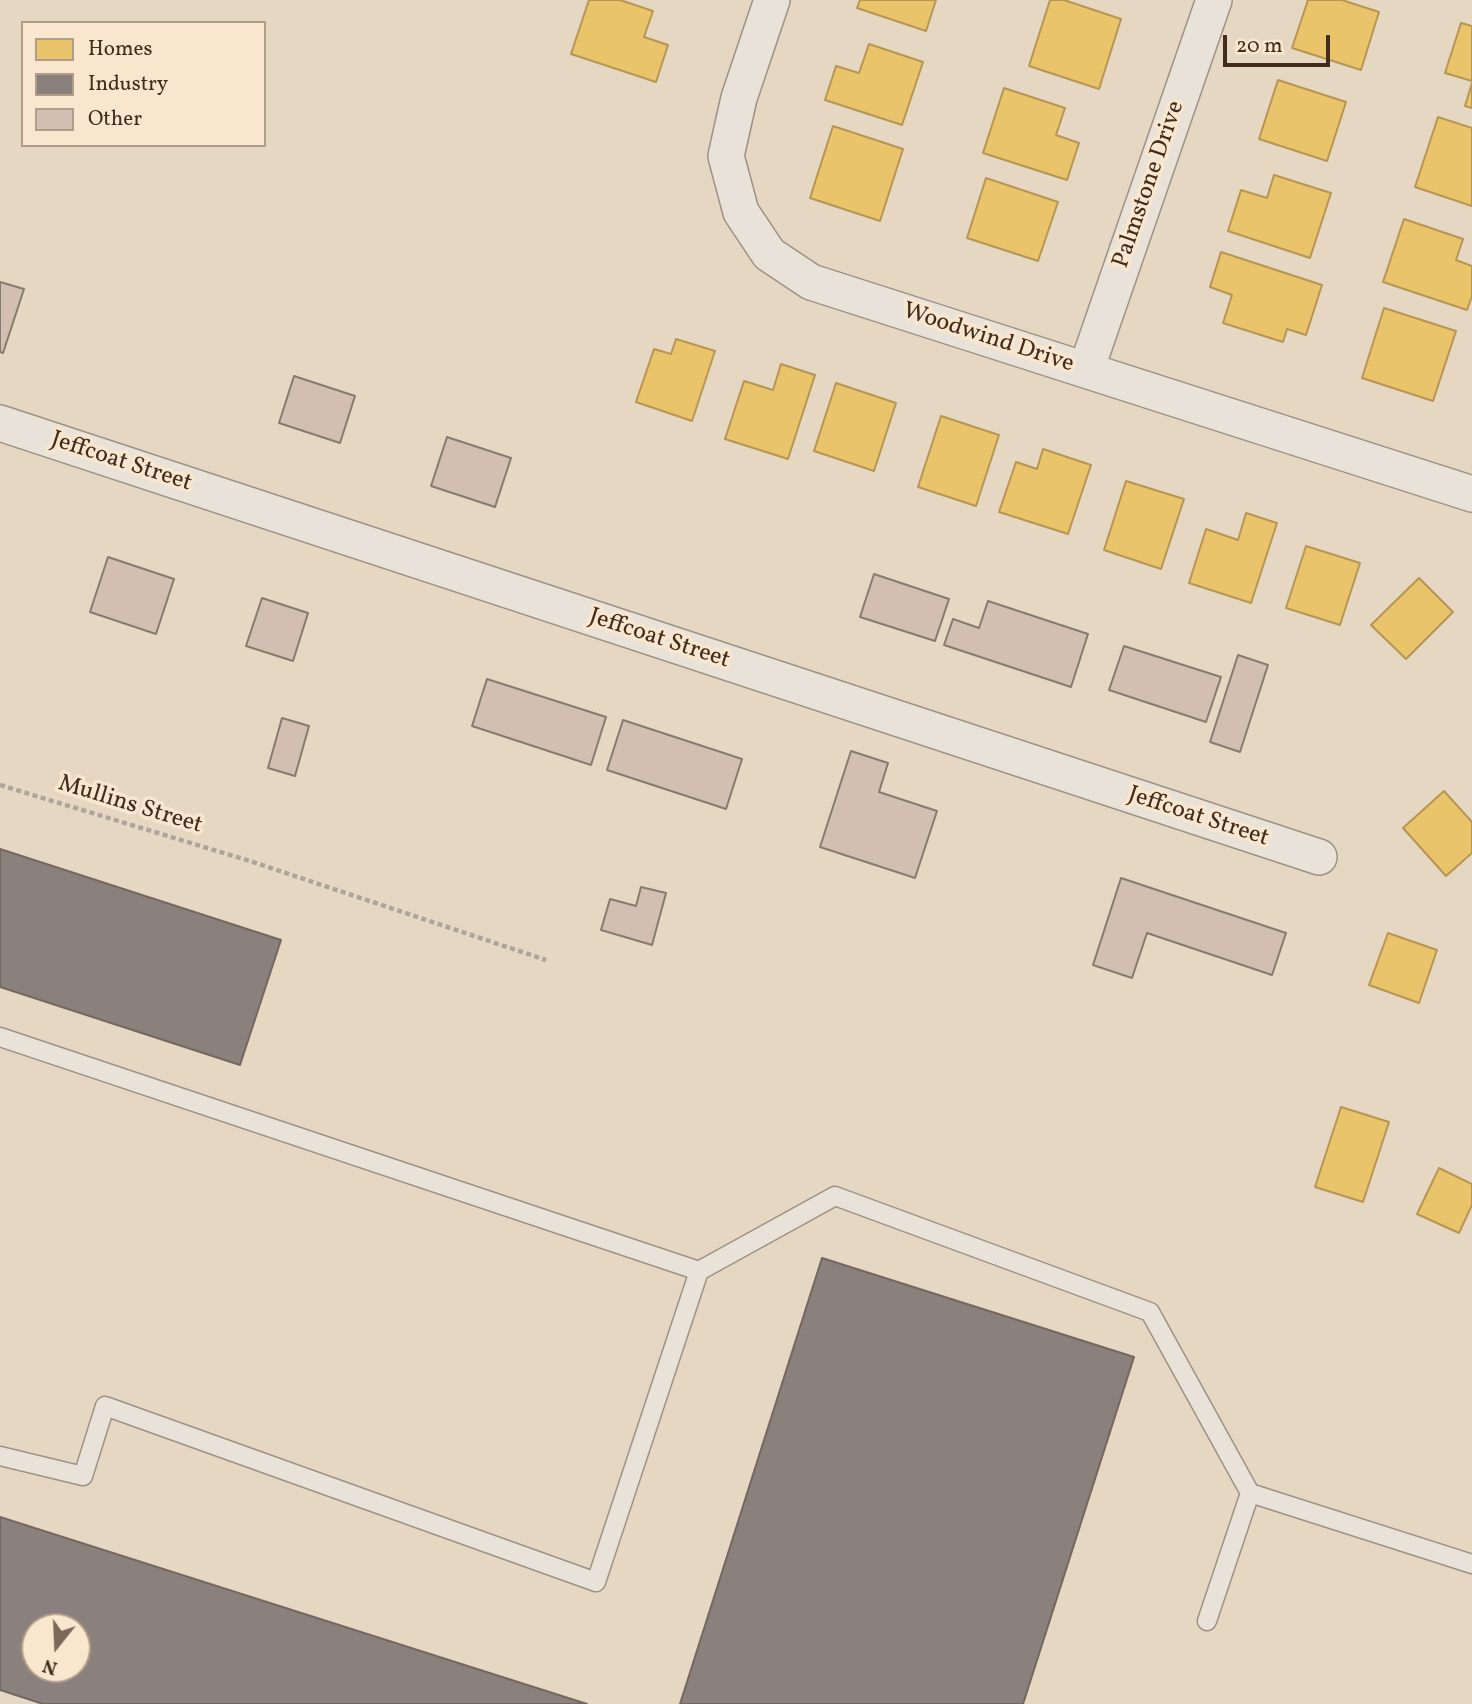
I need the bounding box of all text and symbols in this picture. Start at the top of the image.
legend [21,21,266,147]
scale bar [1227,21,1334,65]
text: 20 m [1236,32,1282,61]
text: Homes [88,35,153,64]
text: Industry [88,70,168,99]
street label: Palmstone Drive [1108,98,1192,272]
text: Other [88,105,142,134]
street label: Woodwind Drive [899,298,1077,380]
street label: Jeffcoat Street [47,427,195,499]
street label: Jeffcoat Street [585,604,733,676]
street label: Mullins Street [54,770,206,842]
street label: Jeffcoat Street [1124,782,1272,854]
north arrow [21,1613,91,1683]
text: N [40,1652,61,1681]

